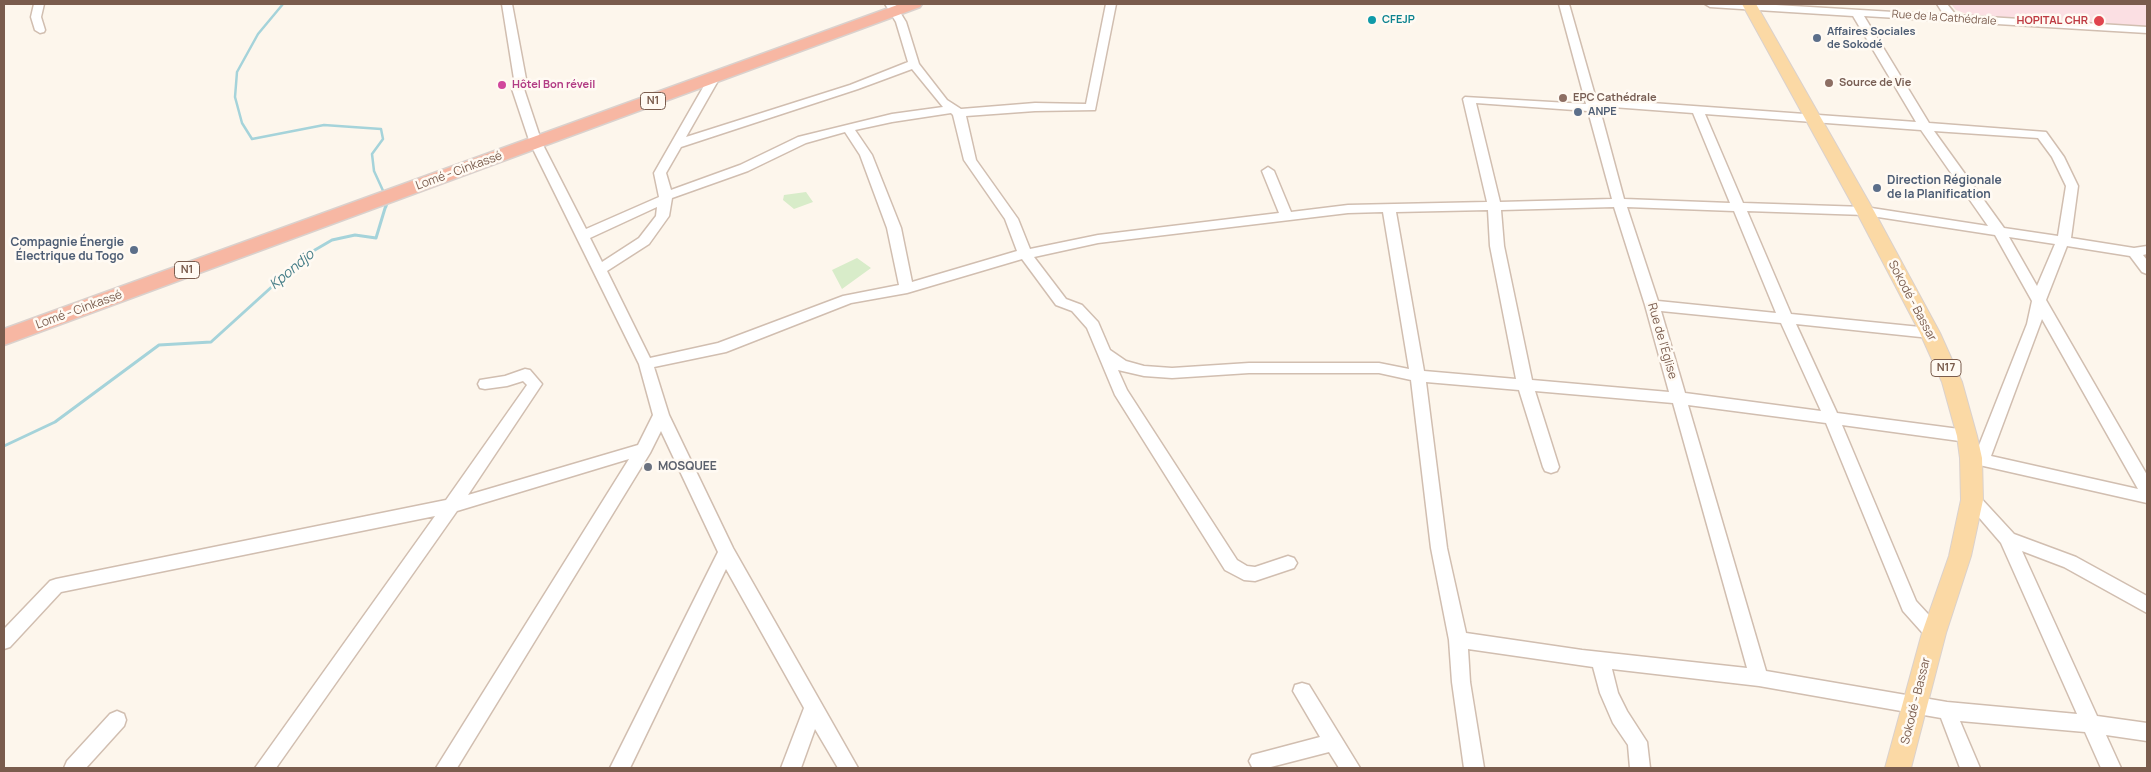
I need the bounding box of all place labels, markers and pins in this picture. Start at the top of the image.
place label: CFEJP [1382,13,1415,27]
marker: CFEJP [1366,14,1378,26]
place label: HOPITAL CHR [2016,14,2088,28]
marker: HOPITAL CHR [2092,14,2106,28]
place label: Affaires Sociales de Sokodé [1827,25,1916,51]
marker: Affaires Sociales de Sokodé [1811,32,1823,44]
place label: Source de Vie [1839,76,1911,90]
marker: Source de Vie [1823,77,1835,89]
place label: Hôtel Bon réveil [512,78,595,92]
marker: Hôtel Bon réveil [496,79,508,91]
place label: EPC Cathédrale [1573,91,1657,105]
marker: EPC Cathédrale [1557,92,1569,104]
place label: ANPE [1588,105,1617,119]
marker: ANPE [1572,106,1584,118]
place label: Direction Régionale de la Planification [1887,174,2002,202]
marker: Direction Régionale de la Planification [1871,182,1883,194]
place label: Compagnie Énergie Électrique du Togo [11,236,124,264]
marker: Compagnie Énergie Électrique du Togo [128,244,140,256]
place label: MOSQUEE [658,460,717,474]
marker: MOSQUEE [642,461,654,473]

